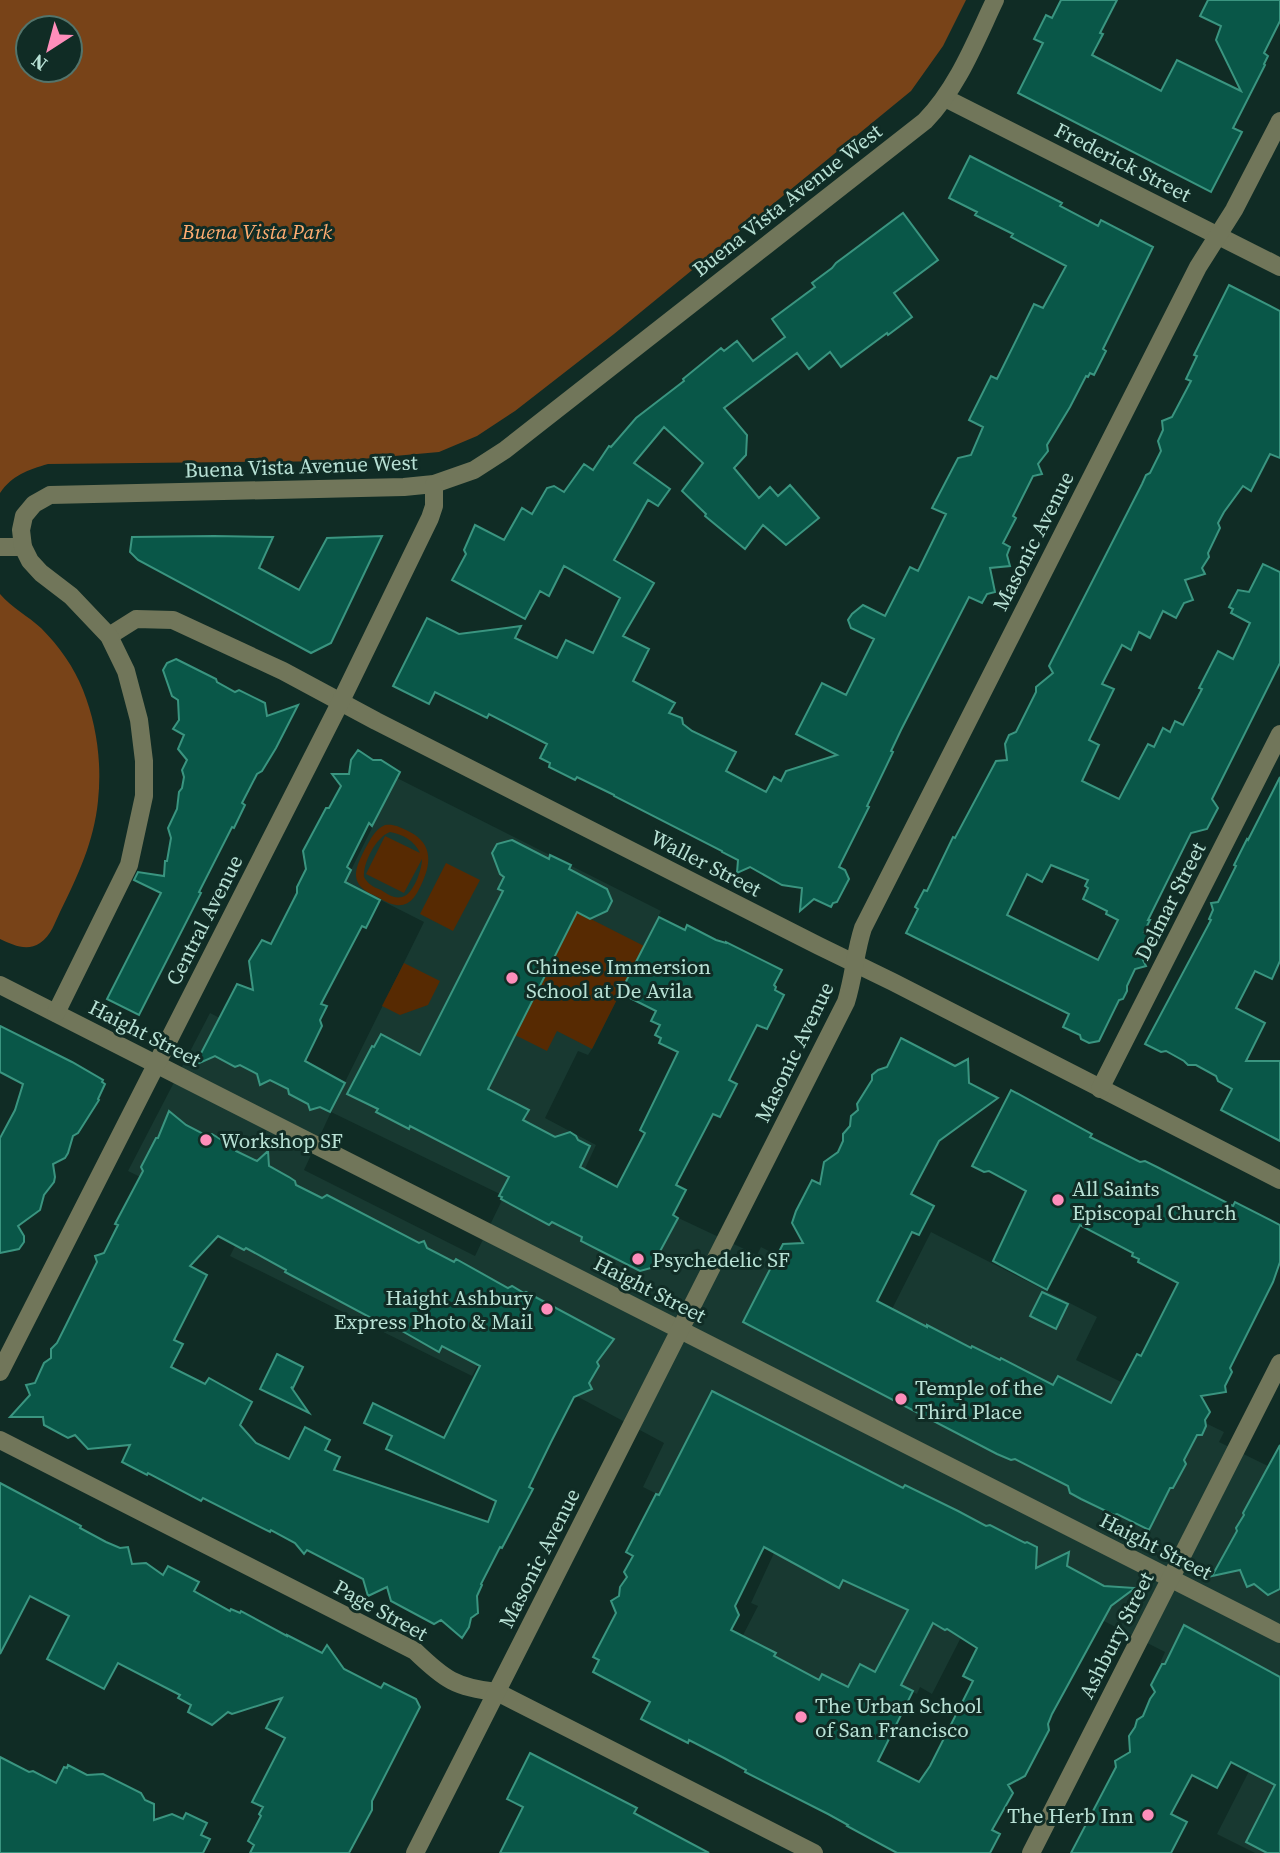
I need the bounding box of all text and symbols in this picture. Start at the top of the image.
north arrow [14,14,84,84]
text: N [26,48,52,77]
street label: Frederick Street [1050,115,1196,209]
street label: Buena Vista Avenue West [686,117,888,283]
park label: Buena Vista Park [181,217,332,246]
street label: Buena Vista Avenue West [184,447,418,485]
street label: Masonic Avenue [985,466,1081,616]
street label: Waller Street [646,823,767,903]
street label: Delmar Street [1128,837,1212,965]
street label: Central Avenue [159,850,249,990]
place label: Chinese Immersion School at De Avila [526,952,711,1005]
marker: Chinese Immersion School at De Avila [504,970,520,986]
street label: Masonic Avenue [747,977,841,1127]
street label: Haight Street [84,992,206,1074]
place label: Workshop SF [220,1126,343,1155]
marker: Workshop SF [198,1132,214,1148]
place label: All Saints Episcopal Church [1072,1174,1237,1227]
marker: All Saints Episcopal Church [1050,1192,1066,1208]
place label: Psychedelic SF [652,1245,790,1274]
street label: Haight Street [589,1248,711,1330]
marker: Psychedelic SF [630,1251,646,1267]
place label: Haight Ashbury Express Photo & Mail [334,1283,533,1336]
marker: Haight Ashbury Express Photo & Mail [539,1301,555,1317]
place label: Temple of the Third Place [915,1373,1043,1426]
marker: Temple of the Third Place [893,1391,909,1407]
street label: Masonic Avenue [491,1483,587,1633]
street label: Haight Street [1095,1505,1217,1587]
street label: Ashbury Street [1072,1567,1160,1703]
street label: Page Street [329,1572,433,1648]
place label: The Urban School of San Francisco [815,1691,982,1744]
marker: The Urban School of San Francisco [793,1709,809,1725]
place label: The Herb Inn [1007,1801,1134,1830]
marker: The Herb Inn [1140,1807,1156,1823]

